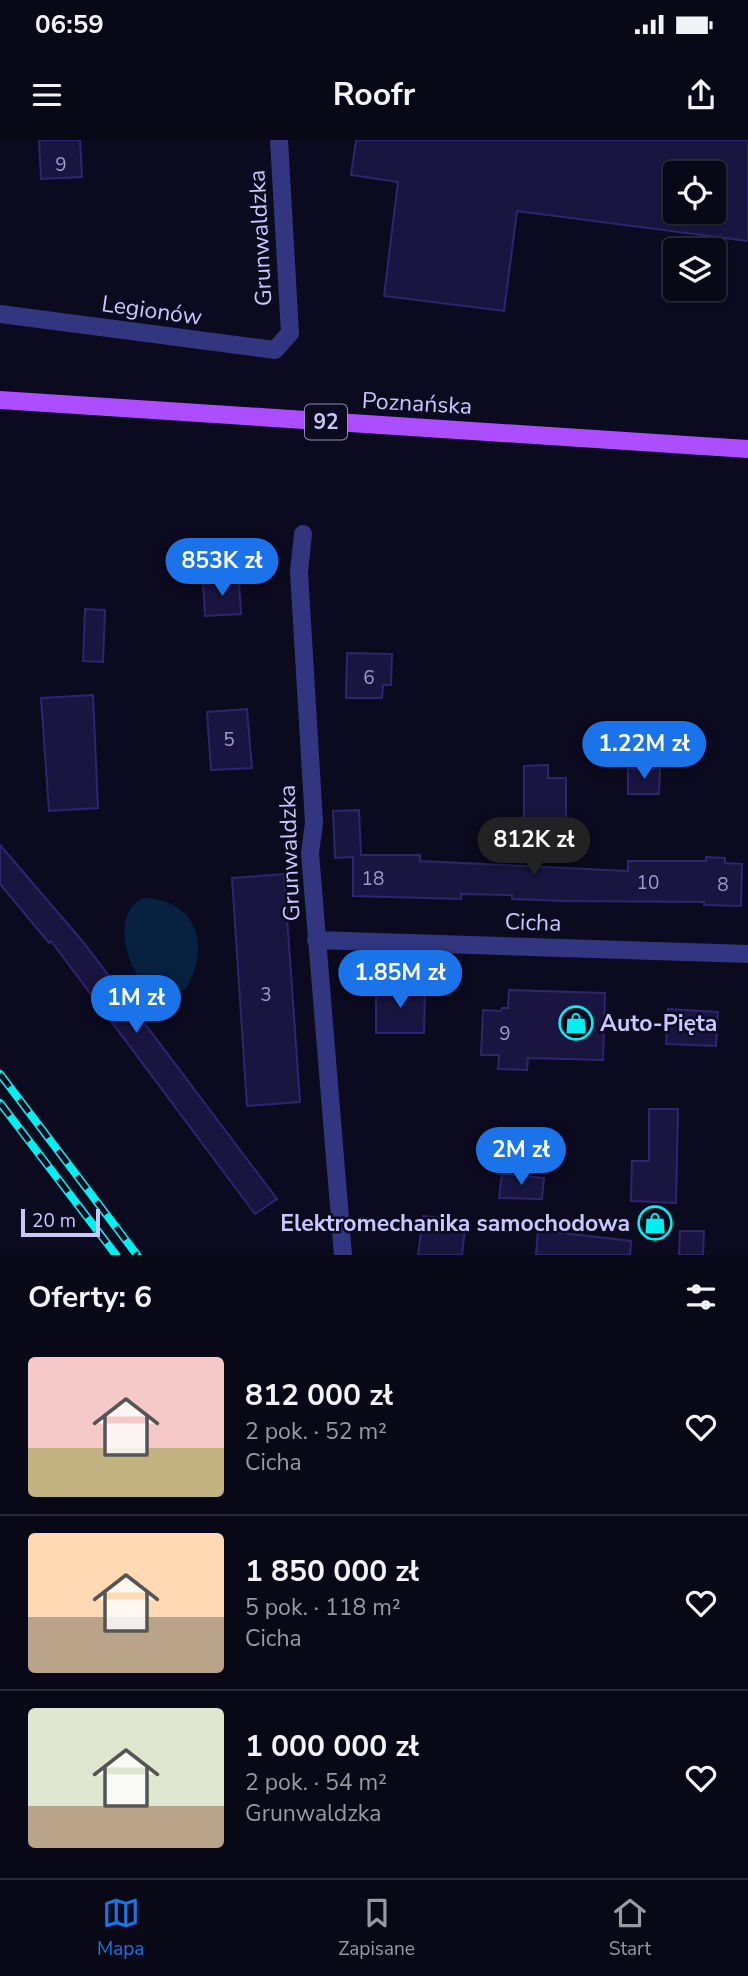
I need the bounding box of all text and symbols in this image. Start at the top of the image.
text: 06:59 [35,7,104,42]
text: Roofr [333,73,415,116]
icon: menu [28,76,66,114]
icon: share [682,76,720,114]
house number: 9 [55,152,67,178]
map controls [663,161,726,301]
button: locate [663,161,726,224]
street label: Grunwaldzka [241,169,280,307]
button: layers [663,238,726,301]
street label: Legionów [100,288,204,333]
street label: Poznańska [361,385,473,422]
road number: 92 [305,404,347,440]
pin: 853K zł [157,538,287,598]
text: 853K zł [181,545,263,576]
house number: 6 [363,665,375,691]
pin: 1.22M zł [572,722,716,781]
house number: 5 [223,727,235,753]
text: 1.22M zł [598,728,690,759]
street label: Grunwaldzka [272,784,307,922]
pin: 812K zł [469,818,599,877]
text: 812K zł [493,824,575,855]
house number: 18 [362,866,384,892]
house number: 10 [637,870,659,896]
house number: 8 [717,872,729,898]
street label: Cicha [504,906,562,939]
pin: 1.85M zł [328,950,472,1010]
text: 1.85M zł [354,957,446,988]
pin: 1M zł [87,976,185,1035]
text: 1M zł [107,982,165,1013]
house number: 3 [260,982,272,1008]
shop icon: Auto-Pięta [557,1004,595,1042]
place label: Auto-Pięta [600,1008,717,1039]
house number: 9 [499,1021,511,1047]
pin: 2M zł [472,1128,570,1187]
text: 2M zł [492,1134,550,1165]
shop icon: Elektromechanika samochodowa [636,1204,674,1242]
scale bar [21,1206,100,1238]
text: 20 m [32,1208,76,1234]
place label: Elektromechanika samochodowa [280,1208,630,1239]
text: Oferty: 6 [28,1277,152,1318]
icon: filters [682,1278,720,1316]
text: 812 000 zł [245,1375,393,1416]
icon: home [84,1385,168,1469]
icon: heart [682,1408,720,1446]
text: 2 pok. · 52 m² [245,1416,387,1447]
text: Cicha [245,1447,302,1478]
text: 1 850 000 zł [245,1551,419,1592]
icon: home [84,1561,168,1645]
icon: heart [682,1584,720,1622]
text: 5 pok. · 118 m² [245,1592,401,1623]
text: Cicha [245,1623,302,1654]
text: 1 000 000 zł [245,1726,419,1767]
icon: home [84,1736,168,1820]
icon: heart [682,1759,720,1797]
text: 2 pok. · 54 m² [245,1767,387,1798]
text: Grunwaldzka [245,1798,381,1829]
tab: Mapa [97,1894,144,1962]
tab: Zapisane [338,1894,415,1962]
tab: Start [609,1894,651,1962]

